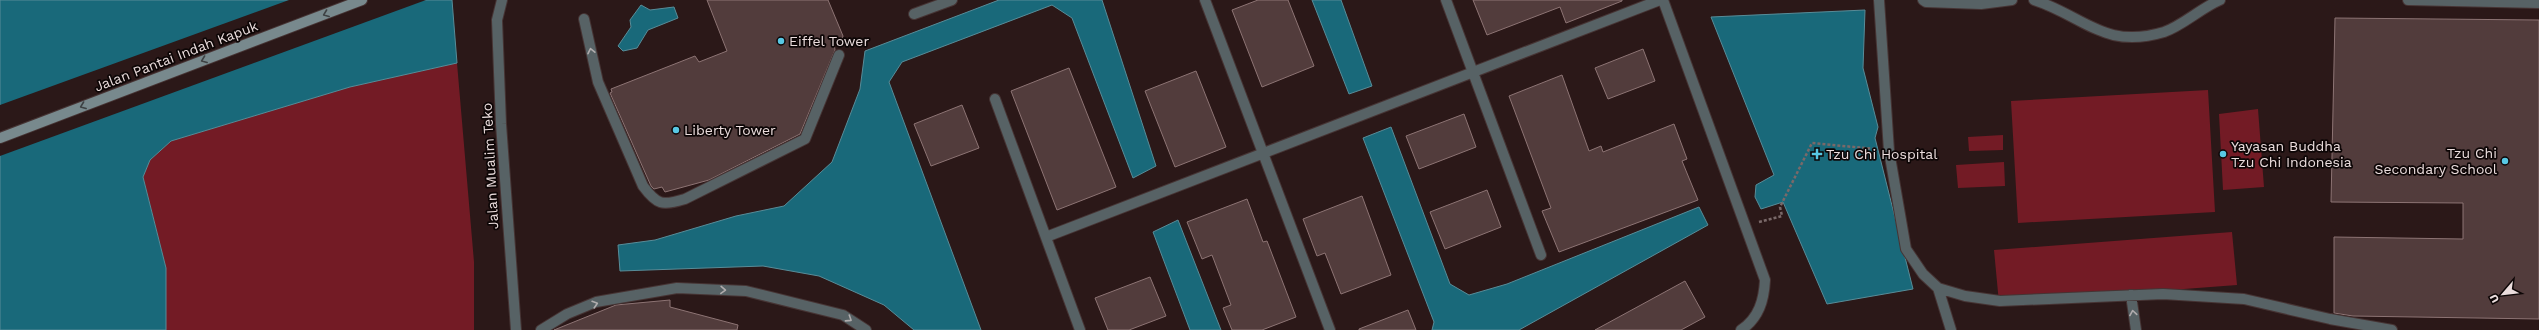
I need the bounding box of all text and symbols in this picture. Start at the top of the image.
one-way arrow [322,9,329,17]
street label: Jalan Pantai Indah Kapuk [92,17,260,95]
place label: Eiffel Tower [789,33,869,49]
marker: Eiffel Tower [776,36,786,46]
one-way arrow [587,47,595,54]
one-way arrow [201,55,208,63]
one-way arrow [79,102,86,110]
street label: Jalan Mualim Teko [479,102,501,230]
place label: Liberty Tower [684,122,776,138]
marker: Liberty Tower [671,125,681,135]
place label: Yayasan Buddha Tzu Chi Indonesia [2231,138,2352,170]
place label: Tzu Chi Secondary School [2374,145,2498,177]
place label: Tzu Chi Hospital [1826,146,1938,162]
marker: Tzu Chi Hospital [1811,148,1823,160]
marker: Yayasan Buddha Tzu Chi Indonesia [2218,149,2228,159]
marker: Tzu Chi Secondary School [2500,156,2510,166]
north arrow [2483,274,2523,314]
one-way arrow [720,286,726,294]
text: U [2487,292,2502,305]
one-way arrow [591,300,598,308]
one-way arrow [2129,310,2138,316]
one-way arrow [845,314,852,321]

